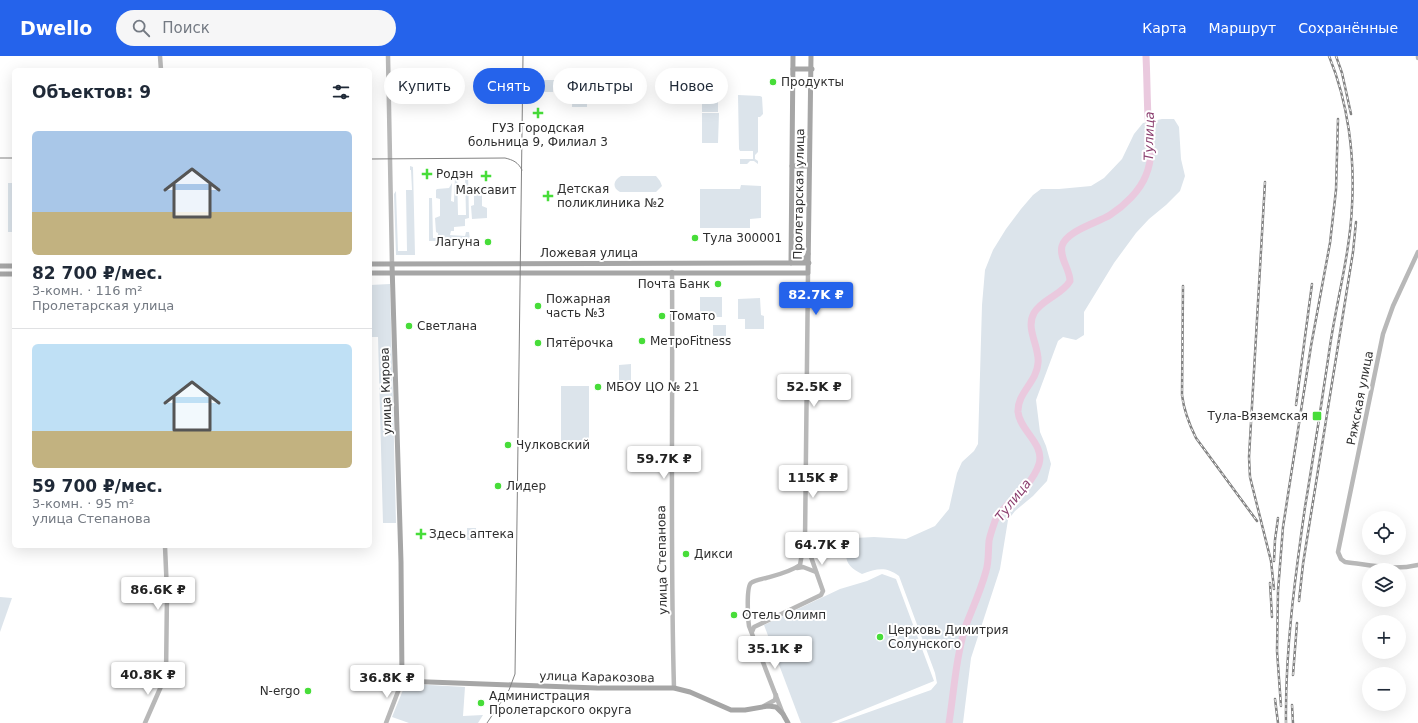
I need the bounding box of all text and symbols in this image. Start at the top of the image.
search box [116,10,396,46]
text: Dwello [20,17,92,39]
icon: search [130,17,152,39]
text: Поиск [162,19,210,37]
text: Карта [1142,20,1186,36]
text: Маршрут [1208,20,1276,36]
text: Сохранённые [1298,20,1398,36]
chip: Купить [384,68,465,104]
chip: Снять [473,68,545,104]
chip: Фильтры [553,68,647,104]
chip: Новое [655,68,728,104]
place label: Продукты [781,75,844,89]
marker: Продукты [768,77,778,87]
icon: filters [330,81,352,103]
text: Объектов: 9 [32,82,151,102]
marker: ГУЗ Городская больница 9, Филиал 3 [532,107,544,119]
water label: Тулица [1141,111,1157,161]
place label: ГУЗ Городская больница 9, Филиал 3 [468,121,608,149]
street label: Пролетарская улица [791,128,807,260]
icon: home [156,157,228,229]
place label: Родэн [436,167,473,181]
marker: Родэн [421,168,433,180]
marker: Максавит [481,171,491,181]
place label: Детская поликлиника №2 [557,182,665,210]
place label: Максавит [456,183,516,197]
marker: Детская поликлиника №2 [542,190,554,202]
place label: Тула 300001 [702,231,782,245]
marker: Тула 300001 [690,233,700,243]
place label: Лагуна [435,235,480,249]
marker: Лагуна [483,237,493,247]
street label: Ложевая улица [540,246,638,260]
text: 82 700 ₽/мес. [32,263,163,283]
place label: Почта Банк [638,277,710,291]
marker: Почта Банк [713,279,723,289]
pin: 82.7K ₽ [779,282,853,316]
text: 3-комн. · 116 m² [32,283,142,298]
text: 82.7K ₽ [788,287,844,302]
place label: Пожарная часть №3 [546,292,611,320]
text: Пролетарская улица [32,298,174,313]
marker: Пожарная часть №3 [533,301,543,311]
place label: Томато [669,309,715,323]
marker: Томато [657,311,667,321]
place label: Светлана [417,319,477,333]
marker: Светлана [404,321,414,331]
place label: МетроFitness [650,334,731,348]
place label: Пятёрочка [546,336,613,350]
marker: МетроFitness [637,336,647,346]
marker: Пятёрочка [533,338,543,348]
street label: улица Кирова [377,347,395,435]
street label: Ряжская улица [1344,350,1376,446]
icon: home [156,370,228,442]
pin: 52.5K ₽ [777,374,851,408]
text: 52.5K ₽ [786,379,842,394]
place label: МБОУ ЦО № 21 [606,380,699,394]
marker: МБОУ ЦО № 21 [593,382,603,392]
place label: Тула-Вяземская [1207,409,1308,423]
marker: Тула-Вяземская [1311,410,1323,422]
place label: Чулковский [516,438,590,452]
marker: Чулковский [503,440,513,450]
pin: 59.7K ₽ [627,446,701,480]
text: 59.7K ₽ [636,451,692,466]
pin: 115K ₽ [780,465,846,499]
text: 115K ₽ [788,470,838,485]
text: 59 700 ₽/мес. [32,476,163,496]
water label: Тулица [992,476,1034,524]
place label: Лидер [506,479,546,493]
marker: Лидер [493,481,503,491]
text: 3-комн. · 95 m² [32,496,134,511]
street label: улица Степанова [654,505,670,615]
text: улица Степанова [32,511,151,526]
map controls [1362,511,1406,711]
button: locate [1362,511,1406,555]
place label: Здесь аптека [429,527,514,541]
marker: Здесь аптека [416,529,426,539]
pin: 64.7K ₽ [785,532,859,566]
text: 64.7K ₽ [794,537,850,552]
place label: Дикси [694,547,733,561]
marker: Дикси [681,549,691,559]
button: layers [1362,563,1406,607]
pin: 86.6K ₽ [121,577,195,611]
text: 86.6K ₽ [130,582,186,597]
place label: Отель Олимп [742,608,826,622]
marker: Отель Олимп [729,610,739,620]
button: + [1362,615,1406,659]
place label: Церковь Димитрия Солунского [888,623,1009,651]
marker: Церковь Димитрия Солунского [875,632,885,642]
pin: 35.1K ₽ [738,636,812,670]
text: 35.1K ₽ [747,641,803,656]
pin: 40.8K ₽ [111,662,185,696]
pin: 36.8K ₽ [350,665,424,699]
text: 40.8K ₽ [120,667,176,682]
button: − [1362,667,1406,711]
street label: улица Каракозова [539,669,655,685]
text: 36.8K ₽ [359,670,415,685]
place label: N-ergo [260,684,300,698]
marker: N-ergo [303,686,313,696]
place label: Администрация Пролетарского округа [489,689,632,717]
marker: Администрация Пролетарского округа [476,698,486,708]

